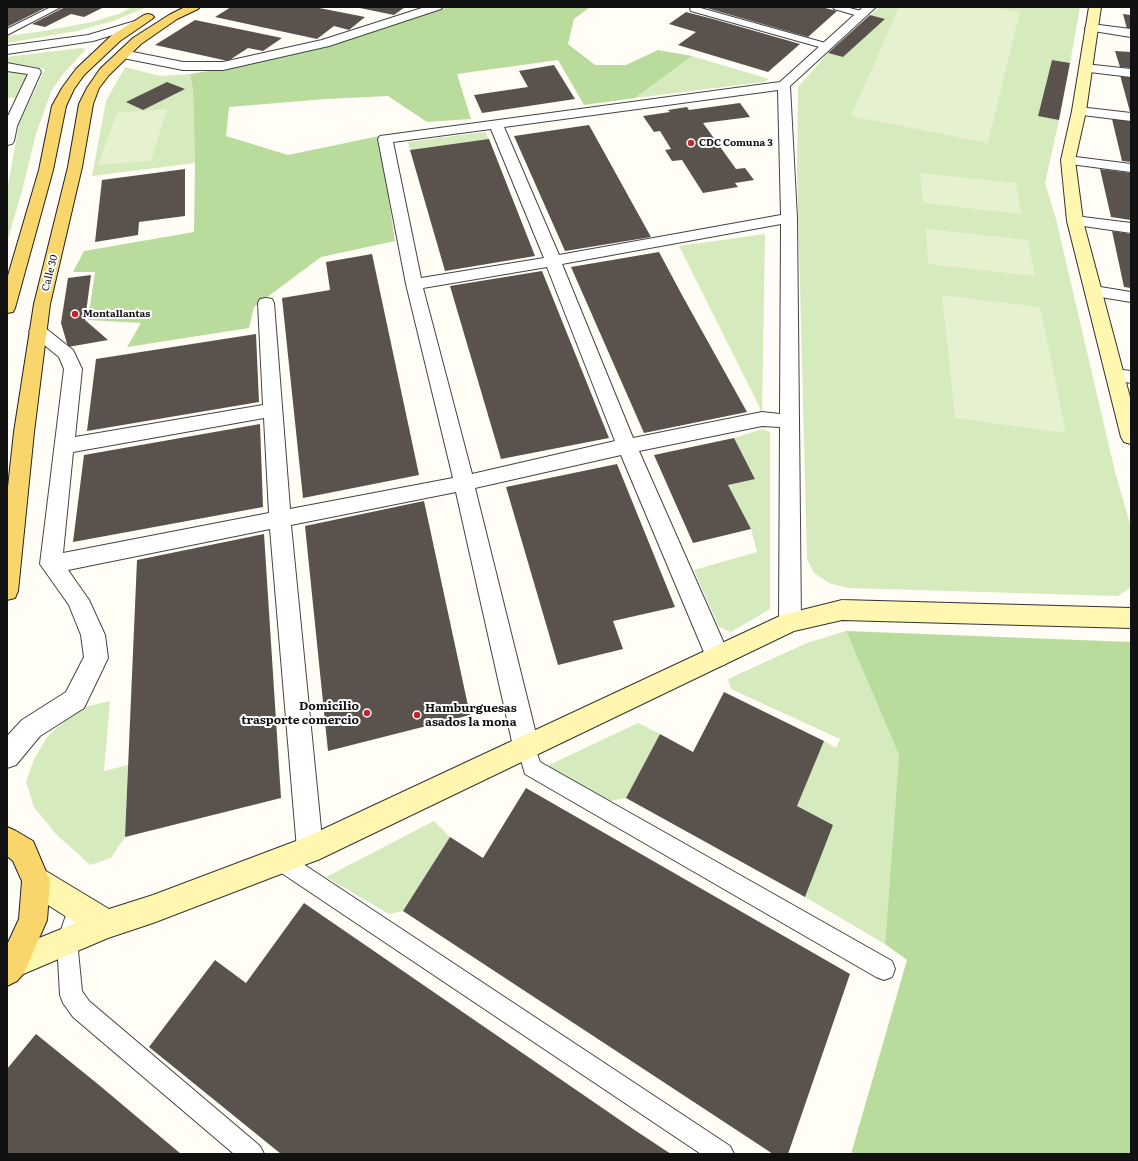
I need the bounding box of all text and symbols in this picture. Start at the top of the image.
place label: CDC Comuna 3 [699,137,773,149]
marker: CDC Comuna 3 [686,138,696,148]
street label: Calle 30 [40,253,60,293]
place label: Montallantas [83,308,150,320]
marker: Montallantas [70,309,80,319]
place label: Domicilio trasporte comercio [241,699,359,727]
place label: Hamburguesas asados la mona [425,701,517,729]
marker: Domicilio trasporte comercio [362,708,372,718]
marker: Hamburguesas asados la mona [412,710,422,720]

